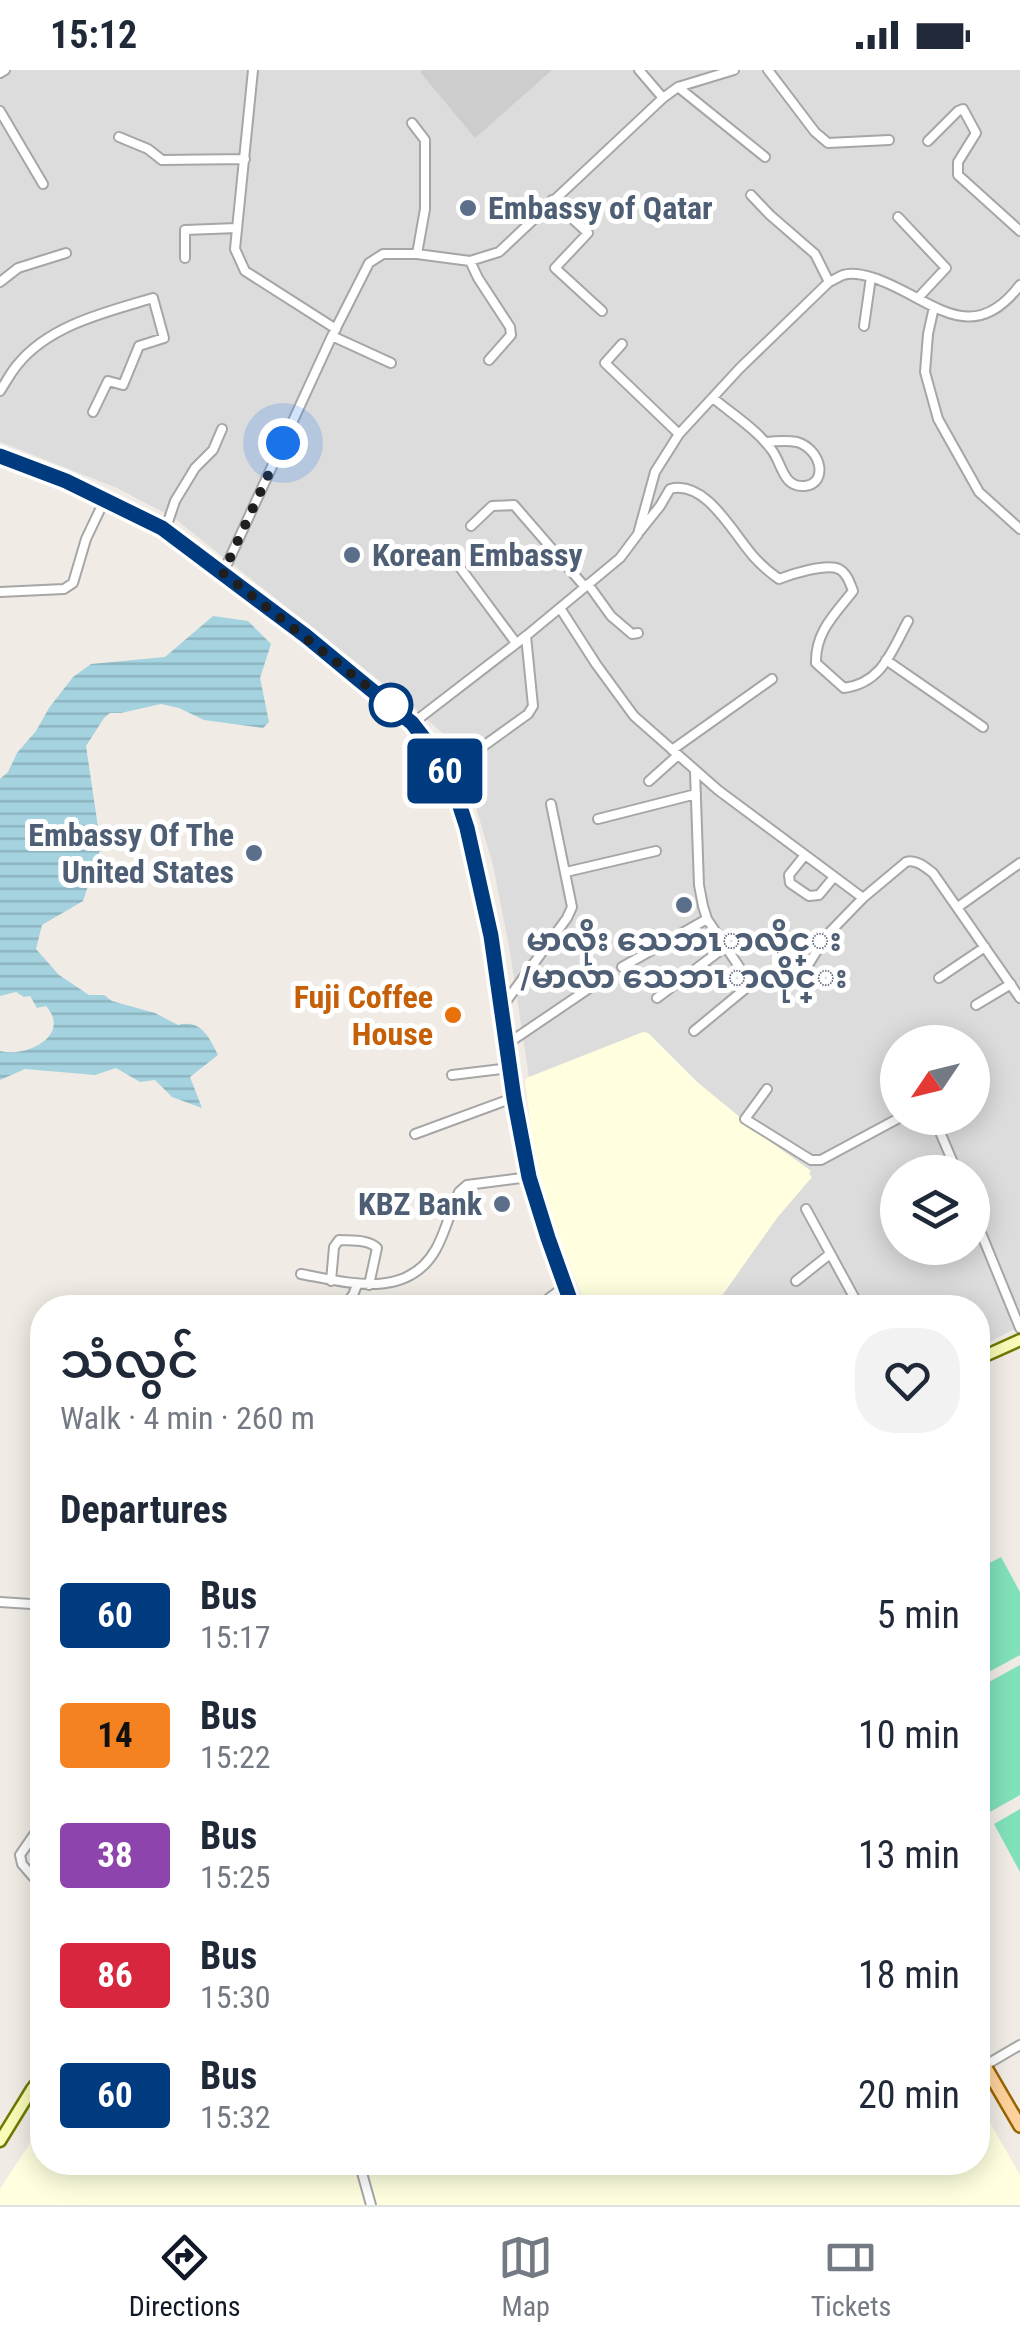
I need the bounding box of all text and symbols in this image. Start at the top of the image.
text: 15:12 [50,13,137,57]
place label: Embassy of Qatar [488,189,713,227]
marker: Embassy of Qatar [457,197,479,219]
your location [258,418,308,468]
place label: Korean Embassy [372,536,583,574]
marker: Korean Embassy [341,544,363,566]
unlabelled marker [370,684,412,726]
line badge: 60 [400,738,490,804]
text: 60 [427,751,463,792]
place label: Embassy Of The United States [28,816,234,891]
marker: Embassy Of The United States [243,842,265,864]
marker: မာလိုး သေဘၤာလိုင္း /မာလာ သေဘၤာလိုင္း [673,894,695,916]
place label: မာလိုး သေဘၤာလိုင္း /မာလာ သေဘၤာလိုင္း [520,918,847,1003]
place label: Fuji Coffee House [294,978,433,1053]
marker: Fuji Coffee House [442,1004,464,1026]
north arrow [880,1025,990,1135]
map controls [880,1025,990,1265]
button: layers [880,1155,990,1265]
place label: KBZ Bank [358,1185,483,1223]
marker: KBZ Bank [491,1193,513,1215]
button: heart [855,1328,960,1433]
text: သံလွင် [60,1333,199,1390]
text: Walk · 4 min · 260 m [60,1399,315,1437]
text: Departures [60,1488,228,1532]
text: Bus [200,1574,257,1618]
text: 5 min [877,1593,960,1637]
text: 60 [97,1595,133,1636]
text: 15:17 [200,1618,271,1656]
text: Bus [200,1694,257,1738]
text: 10 min [858,1713,960,1757]
text: 14 [97,1715,133,1756]
text: 15:22 [200,1738,271,1776]
text: Bus [200,1814,257,1858]
text: 13 min [858,1833,960,1877]
text: 38 [97,1835,133,1876]
text: 15:25 [200,1858,271,1896]
text: Bus [200,1934,257,1978]
text: 18 min [858,1953,960,1997]
text: 86 [97,1955,133,1996]
text: 15:30 [200,1978,271,2016]
text: Bus [200,2054,257,2098]
text: 20 min [858,2073,960,2117]
text: 60 [97,2075,133,2116]
text: 15:32 [200,2098,271,2136]
tab: Directions [129,2230,241,2323]
tab: Map [498,2230,553,2323]
tab: Tickets [811,2230,891,2323]

